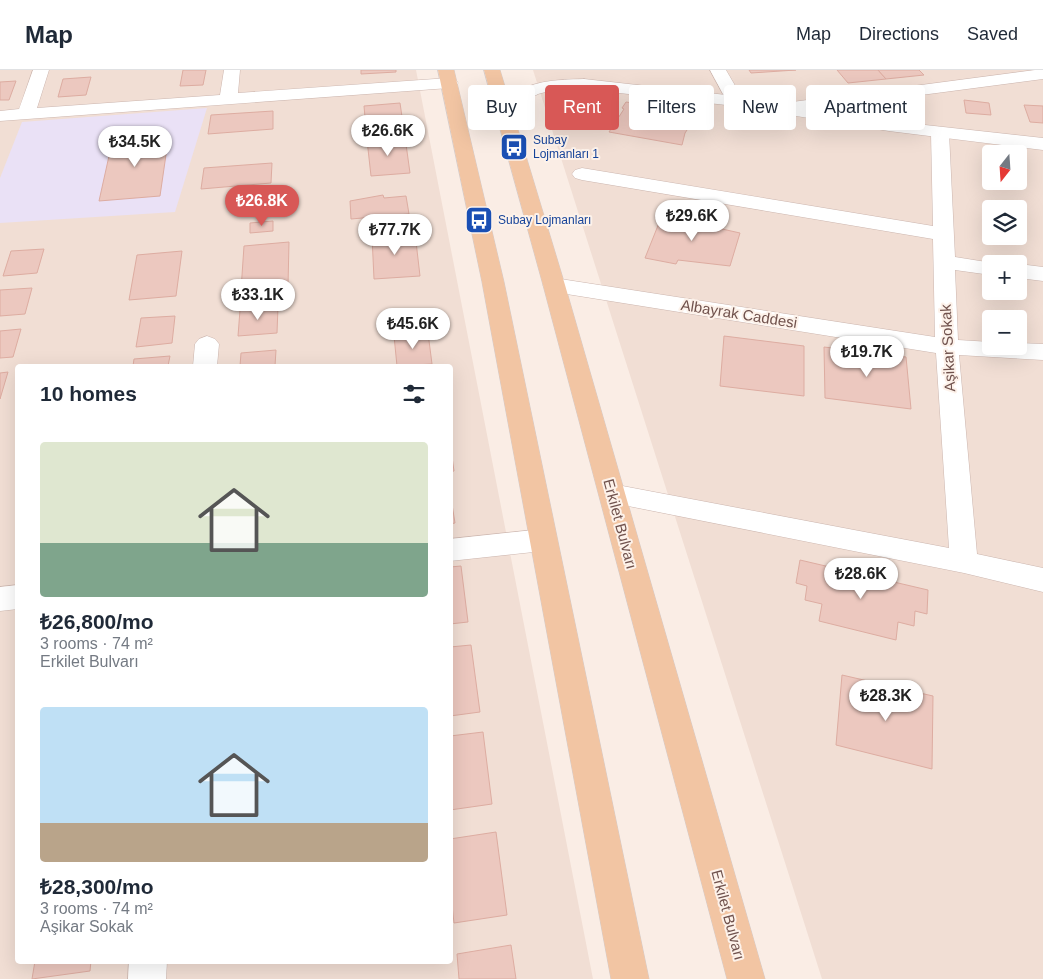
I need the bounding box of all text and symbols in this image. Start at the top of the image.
text: Map [25,21,73,48]
text: Map [796,24,831,44]
text: Directions [859,24,939,44]
text: Saved [967,24,1018,44]
chip: Buy [468,85,535,130]
chip: Rent [545,85,619,130]
chip: Filters [629,85,714,130]
chip: New [724,85,796,130]
chip: Apartment [806,85,925,130]
pin: ₺26.6K [347,114,429,157]
text: ₺26.6K [362,122,414,139]
pin: ₺34.5K [94,126,176,168]
bus stop icon: Subay Lojmanları 1 [499,132,529,162]
text: ₺34.5K [109,133,161,150]
place label: Subay Lojmanları 1 [533,133,599,161]
north arrow [982,145,1028,190]
map controls [982,145,1027,355]
pin: ₺26.8K [221,184,303,227]
text: ₺26.8K [236,192,288,209]
pin: ₺29.6K [651,200,733,242]
button: layers [982,200,1027,245]
bus stop icon: Subay Lojmanları [464,205,494,235]
text: ₺29.6K [666,207,718,224]
place label: Subay Lojmanları [498,213,591,227]
pin: ₺77.7K [354,214,436,256]
text: ₺77.7K [369,221,421,238]
button: + [982,255,1027,300]
pin: ₺33.1K [217,278,299,321]
text: ₺33.1K [232,286,284,303]
street label: Albayrak Caddesi [680,296,798,331]
street label: Aşikar Sokak [937,303,958,392]
pin: ₺45.6K [372,308,454,350]
button: − [982,310,1027,355]
text: ₺45.6K [387,315,439,332]
pin: ₺19.7K [826,336,908,378]
text: ₺19.7K [841,343,893,360]
icon: filters [400,380,428,408]
text: 10 homes [40,382,137,405]
icon: home [189,475,279,565]
street label: Erkilet Bulvarı [600,477,641,571]
pin: ₺28.6K [820,558,902,600]
text: ₺28.6K [835,565,887,582]
text: ₺26,800/mo [40,610,154,633]
text: 3 rooms · 74 m² [40,635,153,652]
text: Erkilet Bulvarı [40,653,139,670]
pin: ₺28.3K [845,680,927,722]
text: ₺28.3K [860,687,912,704]
icon: home [189,740,279,830]
street label: Erkilet Bulvarı [708,868,749,962]
text: ₺28,300/mo [40,875,154,898]
text: 3 rooms · 74 m² [40,900,153,917]
text: Aşikar Sokak [40,918,133,935]

